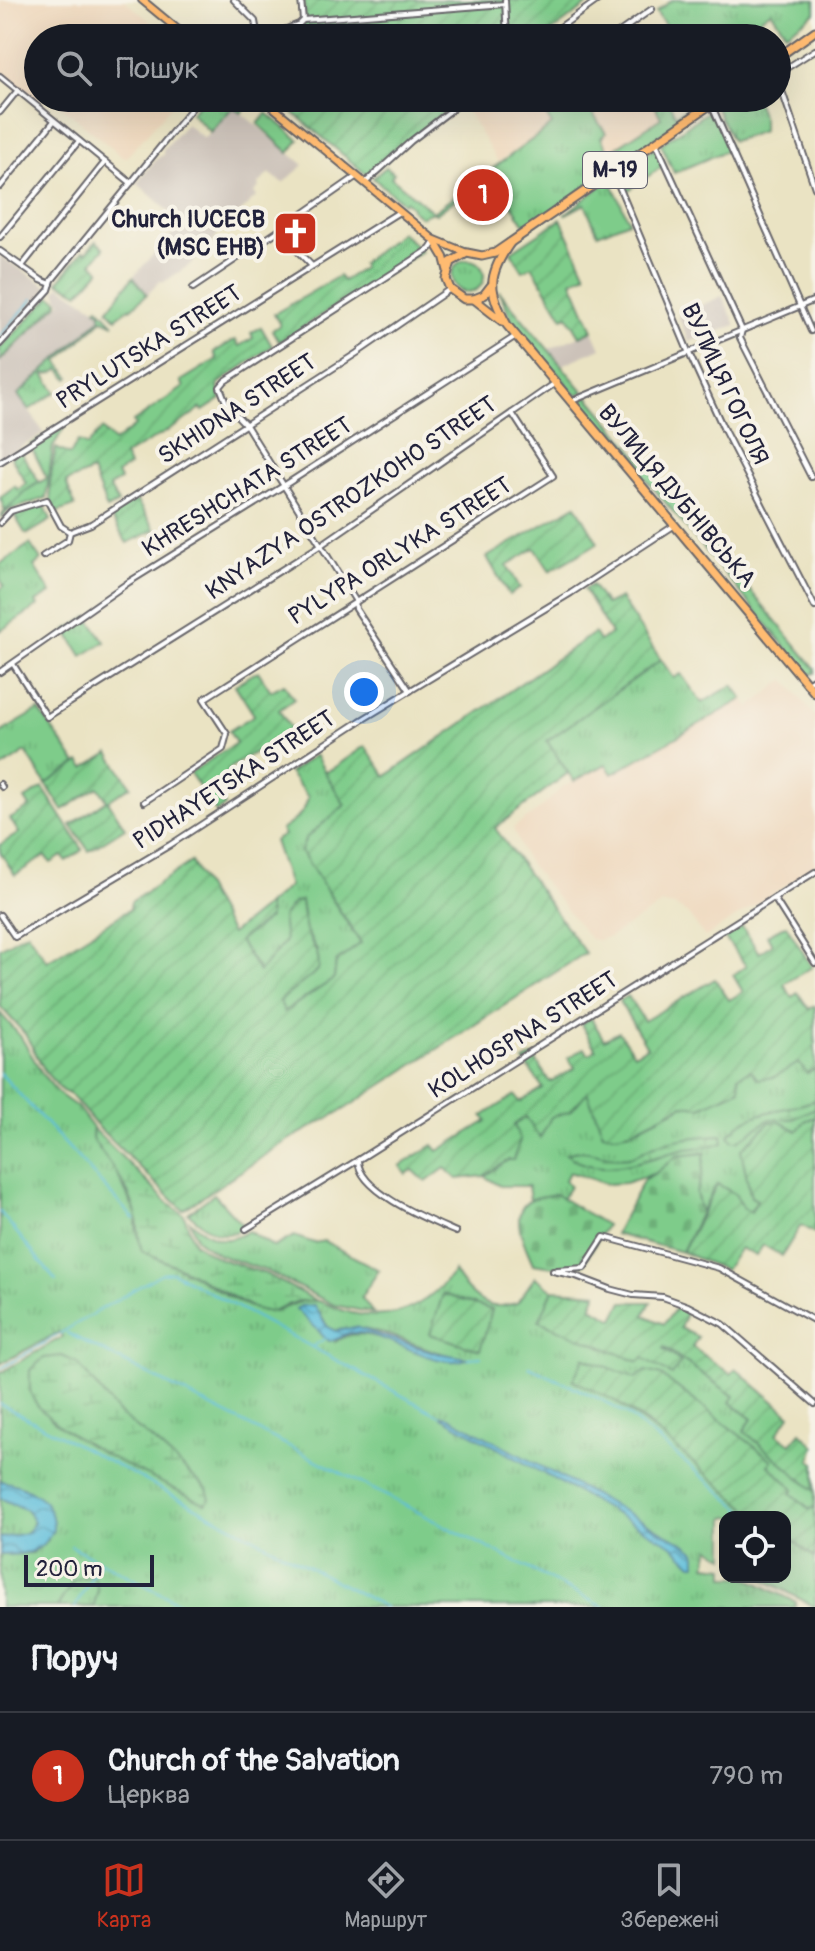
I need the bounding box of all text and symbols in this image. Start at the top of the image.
search box [24,24,791,112]
icon: search [52,46,96,90]
text: Пошук [116,50,200,87]
road number: М-19 [583,152,647,188]
pin: 1 [457,165,509,225]
place label: Church IUCECB (MSC EHB) [111,205,265,262]
church icon: Church IUCECB (MSC EHB) [272,209,320,257]
street label: PRYLUTSKA STREET [51,278,247,416]
street label: ВУЛИЦЯ ГОГОЛЯ [675,299,775,469]
street label: SKHIDNA STREET [153,347,321,471]
street label: KNYAZYA OSTROZKOHO STREET [200,390,502,606]
street label: ВУЛИЦЯ ДУБНІВСЬКА [592,398,762,594]
street label: KHRESHCHATA STREET [137,411,357,563]
street label: PYLYPA ORLYKA STREET [283,470,517,632]
your location [344,672,384,712]
street label: PIDHAYETSKA STREET [128,704,340,856]
street label: KOLHOSPNA STREET [423,965,623,1105]
map controls [719,1511,791,1583]
button: locate [719,1511,791,1583]
scale bar [24,1551,154,1587]
text: 200 m [36,1555,103,1583]
text: Поруч [32,1638,118,1681]
text: Church of the Salvation [108,1742,400,1779]
text: 1 [53,1760,63,1792]
text: 790 m [709,1760,783,1792]
text: Церква [108,1779,190,1811]
tab: Карта [97,1858,151,1934]
tab: Маршрут [344,1858,427,1934]
tab: Збережені [621,1858,718,1934]

